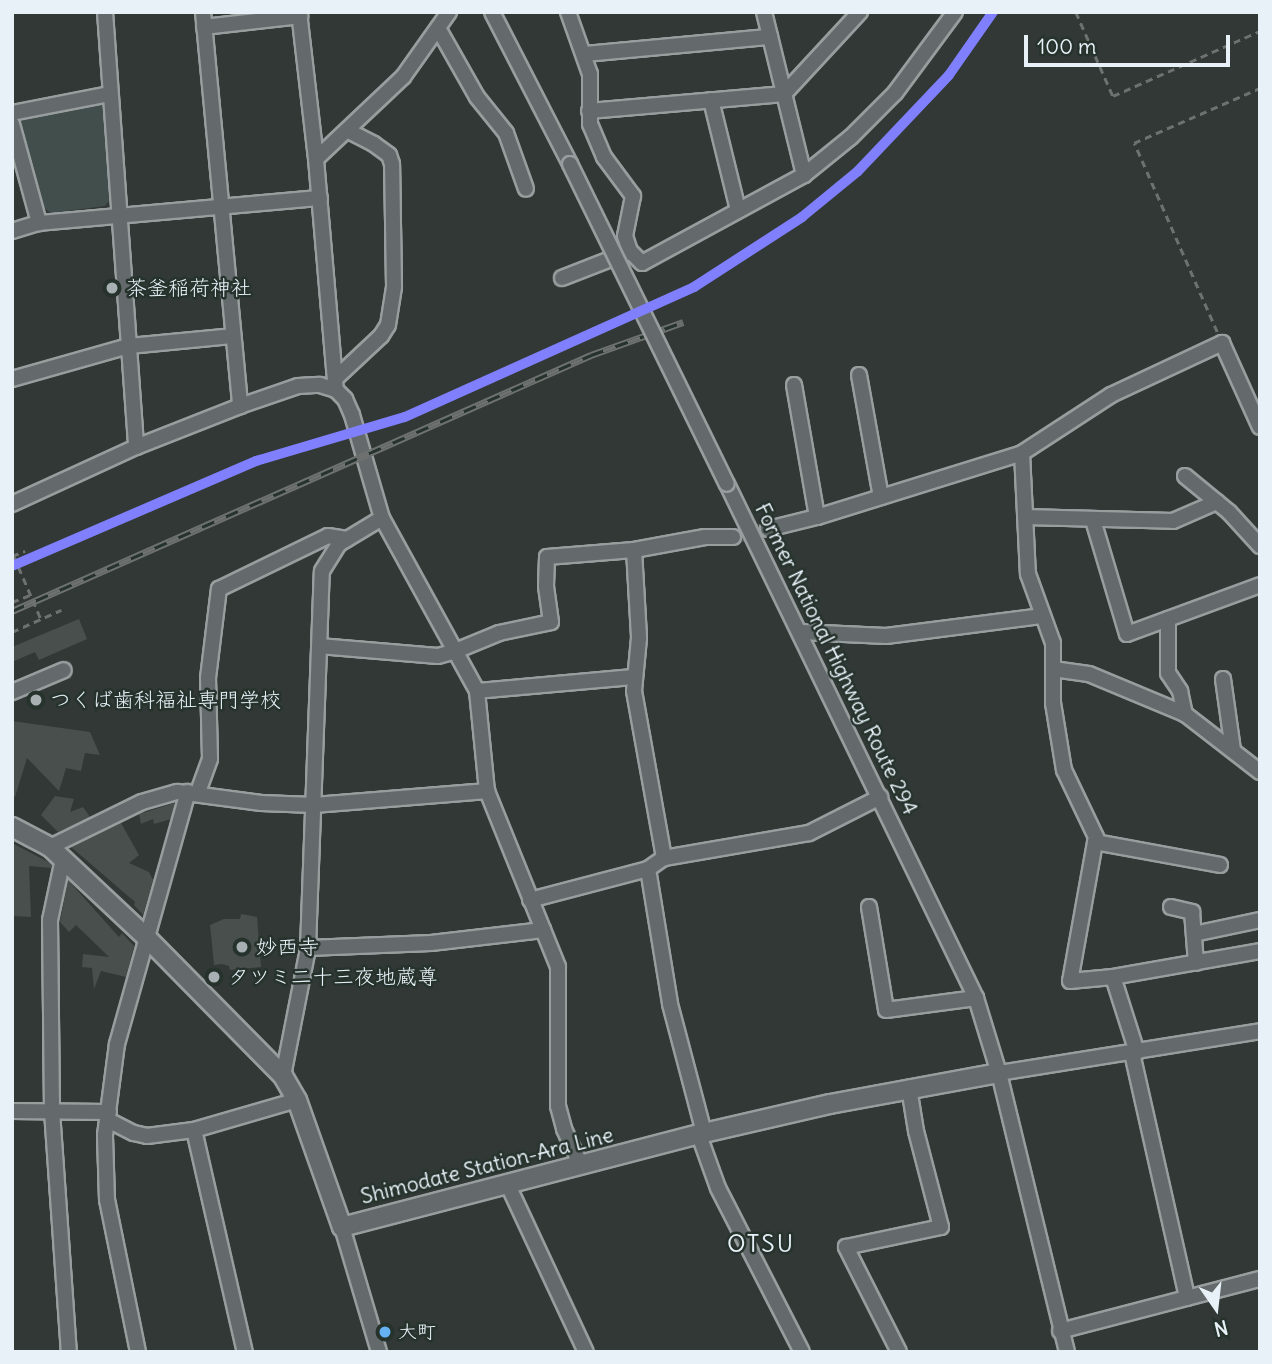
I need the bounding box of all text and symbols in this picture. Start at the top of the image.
scale bar [1027,21,1234,65]
text: 100 m [1037,33,1096,60]
place label: 茶釜稲荷神社 [126,275,252,301]
marker: 茶釜稲荷神社 [104,280,120,296]
street label: Former National Highway Route 294 [749,499,923,819]
place label: つくば歯科福祉専門学校 [50,687,281,713]
marker: つくば歯科福祉専門学校 [28,692,44,708]
place label: 妙西寺 [256,934,319,960]
marker: 妙西寺 [234,939,250,955]
place label: タツミ二十三夜地蔵尊 [228,964,438,990]
marker: タツミ二十三夜地蔵尊 [206,969,222,985]
street label: Shimodate Station-Ara Line [358,1122,616,1210]
district label: OTSU [727,1230,795,1258]
north arrow [1181,1273,1251,1343]
text: N [1212,1315,1230,1342]
place label: 大町 [398,1321,436,1343]
marker: 大町 [378,1325,392,1339]

